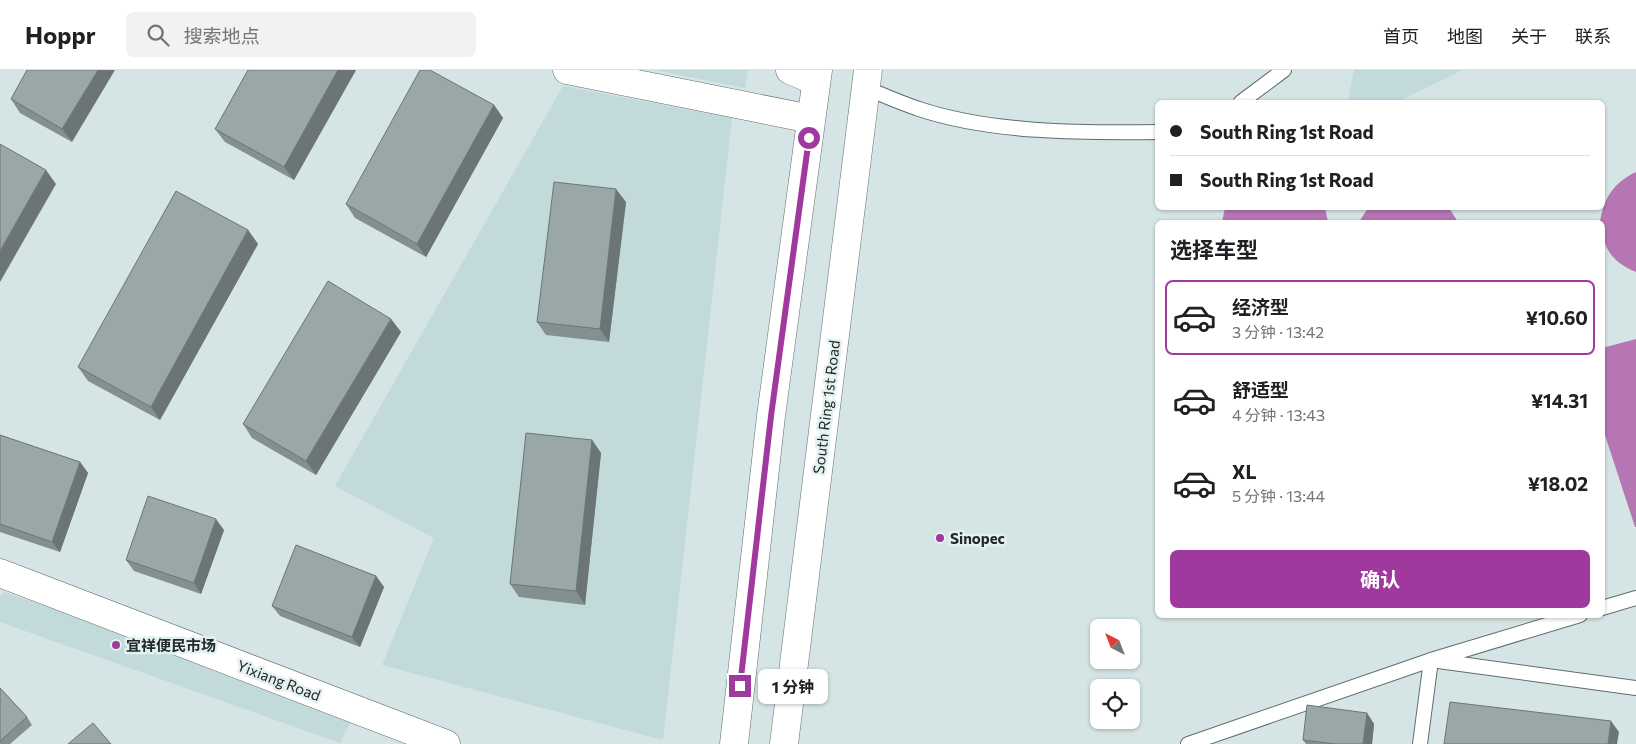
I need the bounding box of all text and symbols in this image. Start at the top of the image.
search box [126,12,476,57]
text: Hoppr [25,20,96,49]
icon: search [144,21,172,49]
text: 搜索地点 [184,24,260,47]
text: 首页 [1383,25,1419,47]
text: 地图 [1447,25,1483,47]
text: 关于 [1511,25,1547,47]
text: 联系 [1575,25,1611,47]
text: South Ring 1st Road [1200,120,1374,143]
route start [798,127,820,149]
text: South Ring 1st Road [1200,168,1374,191]
text: 选择车型 [1170,236,1258,263]
icon: car [1172,295,1217,340]
text: 经济型 [1232,295,1289,318]
text: ¥10.60 [1526,306,1588,329]
text: 3 分钟 · 13:42 [1232,322,1324,341]
street label: South Ring 1st Road [809,339,843,475]
icon: car [1172,378,1217,423]
text: 舒适型 [1232,378,1289,401]
text: ¥14.31 [1531,389,1588,412]
text: 4 分钟 · 13:43 [1232,405,1325,424]
text: XL [1232,460,1257,483]
icon: car [1172,461,1217,506]
text: ¥18.02 [1528,472,1588,495]
text: 5 分钟 · 13:44 [1232,486,1325,505]
place label: Sinopec [950,529,1005,547]
marker: Sinopec [934,532,946,544]
button: 确认 [1170,550,1590,608]
north arrow [1090,619,1140,669]
map controls [1090,619,1140,729]
place label: 宜祥便民市场 [126,636,216,654]
marker: 宜祥便民市场 [110,639,122,651]
street label: Yixiang Road [235,656,323,704]
callout: 1 分钟 [758,668,828,704]
route end [729,675,751,697]
text: 1 分钟 [772,677,814,696]
button: locate [1090,679,1140,729]

